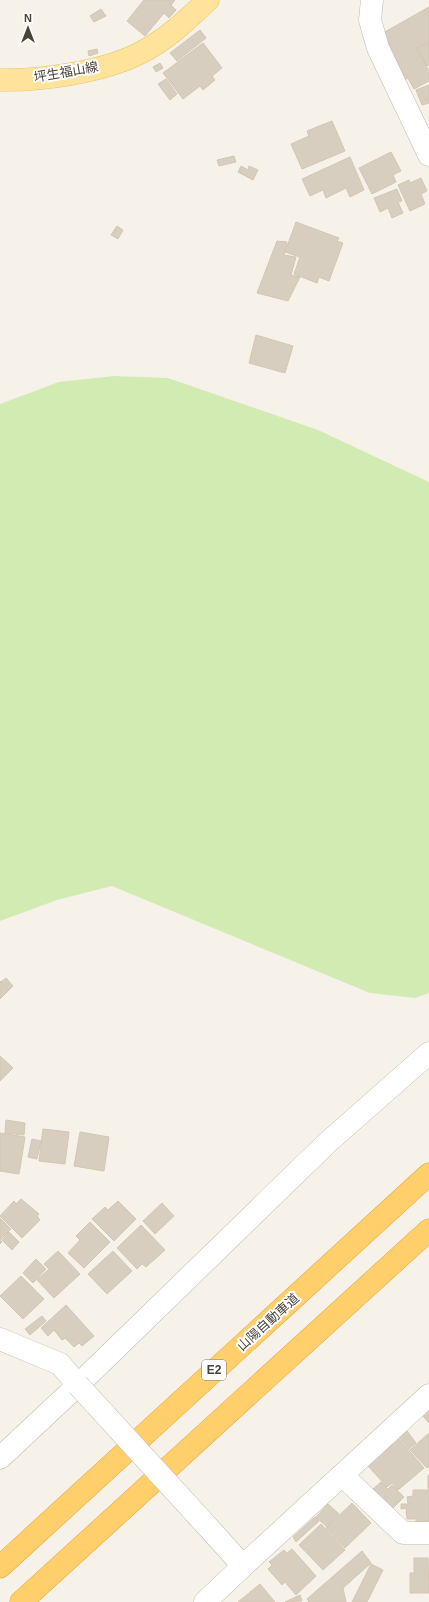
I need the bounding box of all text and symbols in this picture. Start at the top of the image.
north arrow [8,8,48,48]
text: N [24,12,32,24]
street label: 坪生福山線 [33,59,99,85]
street label: 山陽自動車道 [234,1290,302,1354]
road number: E2 [202,1360,226,1380]

